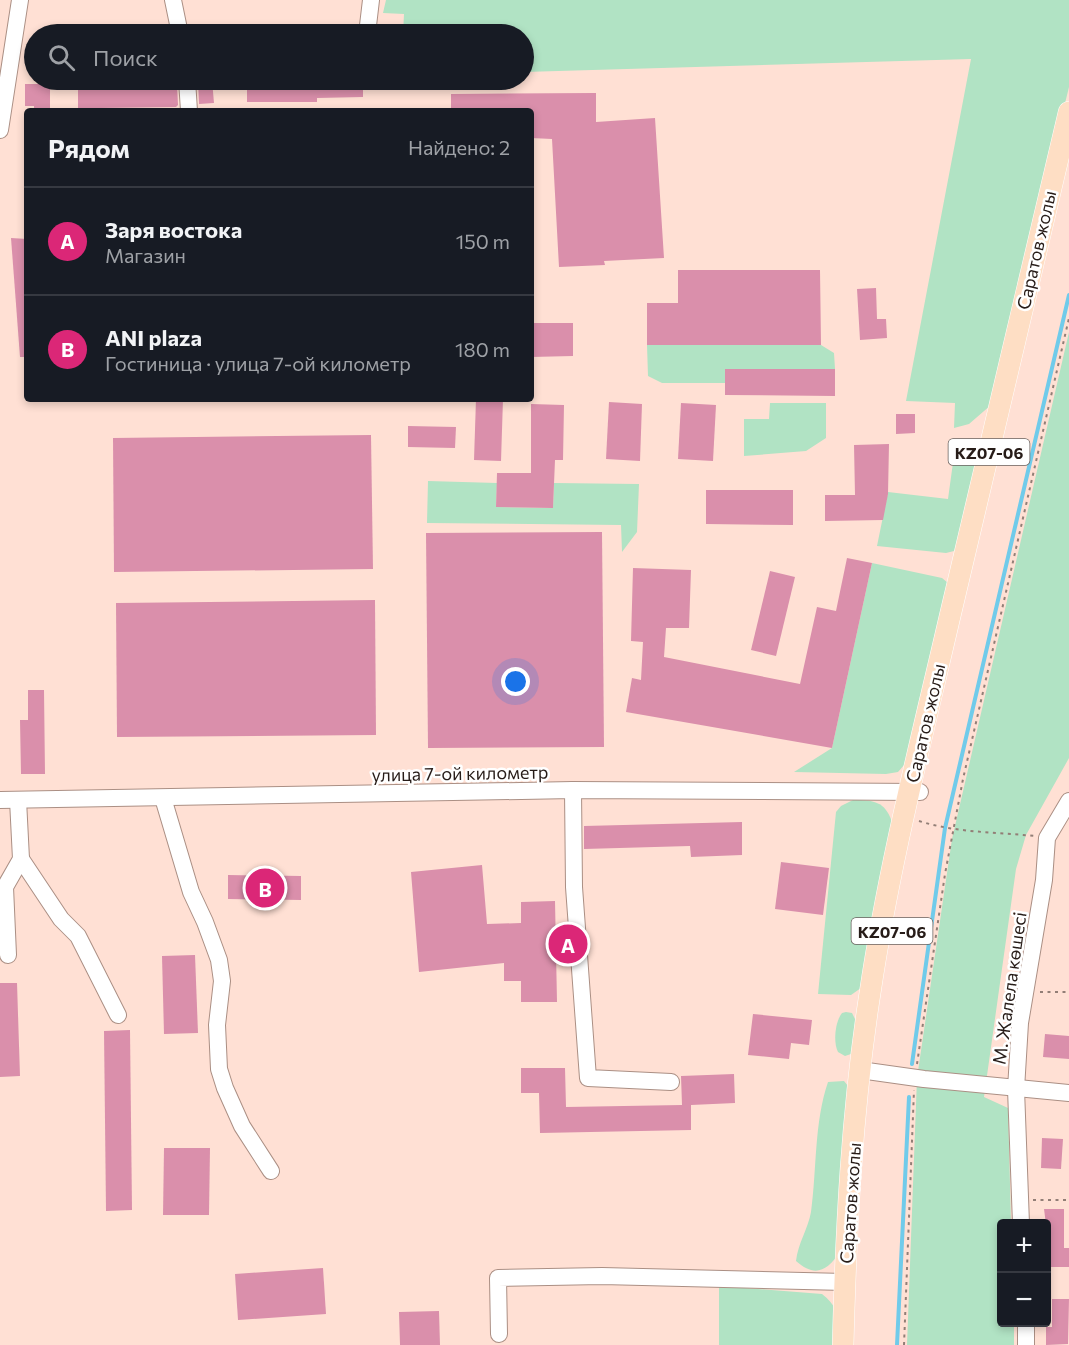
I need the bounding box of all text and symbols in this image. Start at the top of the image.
search box [24,24,534,90]
icon: search [45,41,78,74]
text: Поиск [93,44,158,71]
text: Рядом [48,132,130,163]
text: Найдено: 2 [408,135,510,159]
street label: Саратов жолы [1012,188,1060,312]
text: Заря востока [105,216,242,243]
text: A [60,229,75,253]
text: 150 m [456,229,510,253]
text: Магазин [105,243,186,267]
text: ANI plaza [105,324,202,351]
text: B [61,337,74,361]
text: 180 m [455,337,510,361]
text: Гостиница · улица 7-ой километр [105,351,411,375]
road number: KZ07-06 [948,439,1030,465]
street label: Саратов жолы [901,661,949,785]
your location [501,667,530,696]
street label: улица 7-ой километр [372,760,548,786]
pin: B [246,866,284,910]
street label: М. Жалела көшесі [987,910,1031,1066]
road number: KZ07-06 [852,918,932,944]
pin: A [548,922,588,966]
street label: Саратов жолы [835,1142,865,1264]
map controls [997,1219,1051,1327]
button: + [997,1219,1051,1273]
button: − [997,1273,1051,1327]

